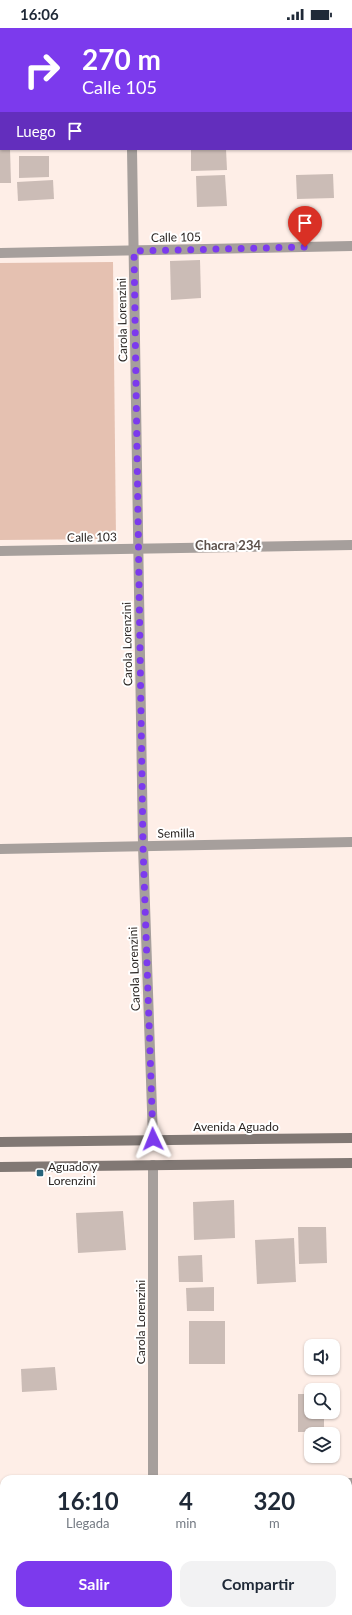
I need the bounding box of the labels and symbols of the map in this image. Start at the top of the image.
pin [288,206,322,247]
street label: Calle 105 [151,229,201,245]
street label: Carola Lorenzini [114,278,130,362]
street label: Calle 103 [67,529,117,545]
district label: Chacra 234 [195,537,261,553]
street label: Carola Lorenzini [119,602,135,686]
street label: Semilla [157,825,195,841]
street label: Carola Lorenzini [125,926,143,1011]
position arrow [132,1118,174,1160]
street label: Avenida Aguado [193,1119,279,1134]
place label: Aguado y Lorenzini [48,1159,98,1188]
marker: Aguado y Lorenzini [35,1168,45,1178]
street label: Carola Lorenzini [133,1280,148,1364]

